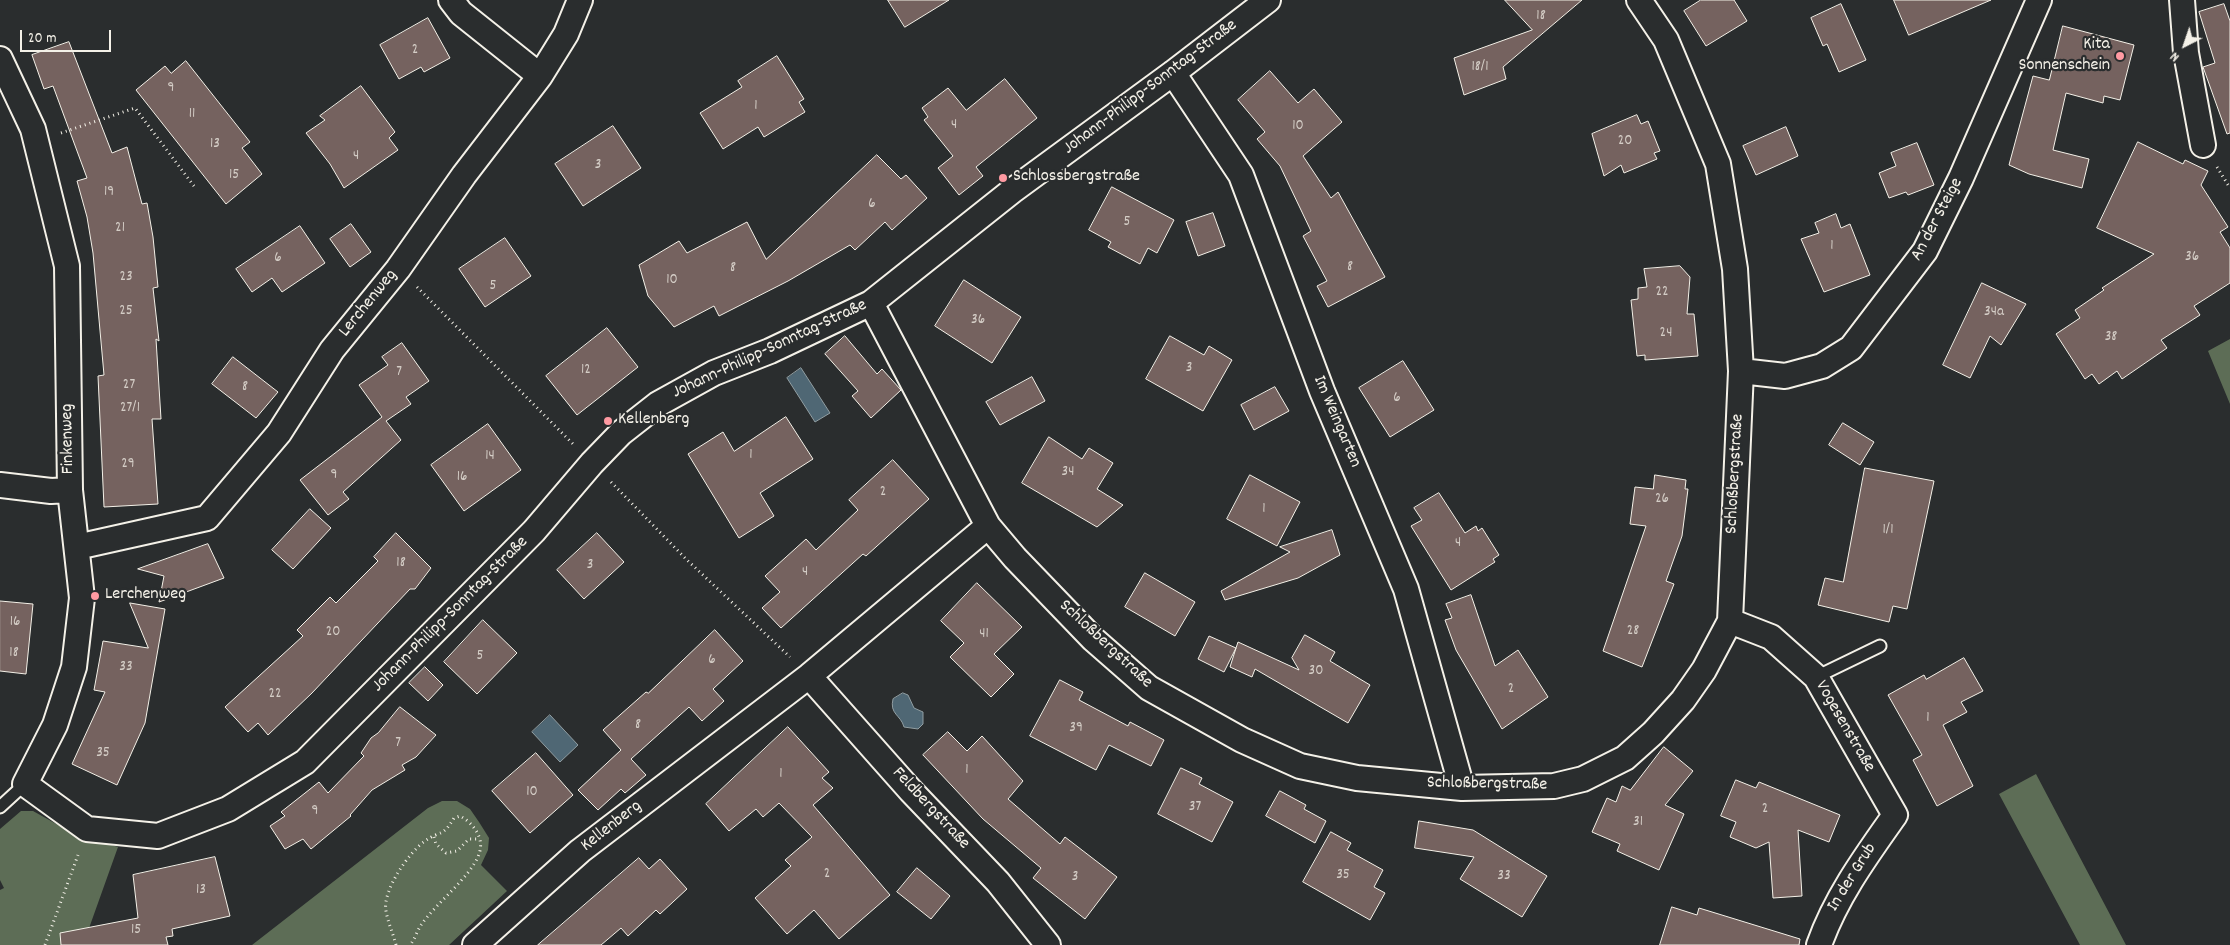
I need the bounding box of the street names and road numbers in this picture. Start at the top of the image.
street label: Johann-Philipp-Sonntag-Straße [1060,16,1242,160]
street label: An der Steige [1907,175,1969,265]
street label: Lerchenweg [335,266,403,342]
street label: Johann-Philipp-Sonntag-Straße [669,295,871,405]
street label: Im Weingarten [1307,373,1365,471]
street label: Finkenweg [58,403,80,475]
street label: Schloßbergstraße [1722,413,1750,535]
street label: Johann-Philipp-Sonntag-Straße [368,532,534,698]
street label: Schloßbergstraße [1054,596,1156,694]
street label: Vogesenstraße [1809,677,1879,777]
street label: Feldbergstraße [886,763,974,855]
street label: Schloßbergstraße [1427,773,1547,797]
street label: Kellenberg [577,797,647,857]
street label: In der Grub [1824,840,1882,916]

